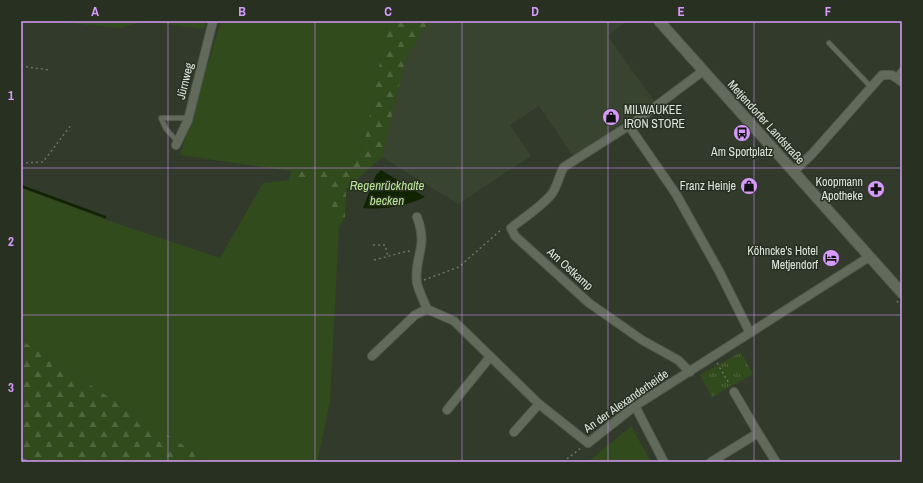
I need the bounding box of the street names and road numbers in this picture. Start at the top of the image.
street label: Jürnweg [173,61,197,101]
street label: Metjendorfer Landstraße [724,77,808,167]
street label: Am Ostkamp [543,243,596,294]
street label: An der Alexanderheide [580,366,672,437]

